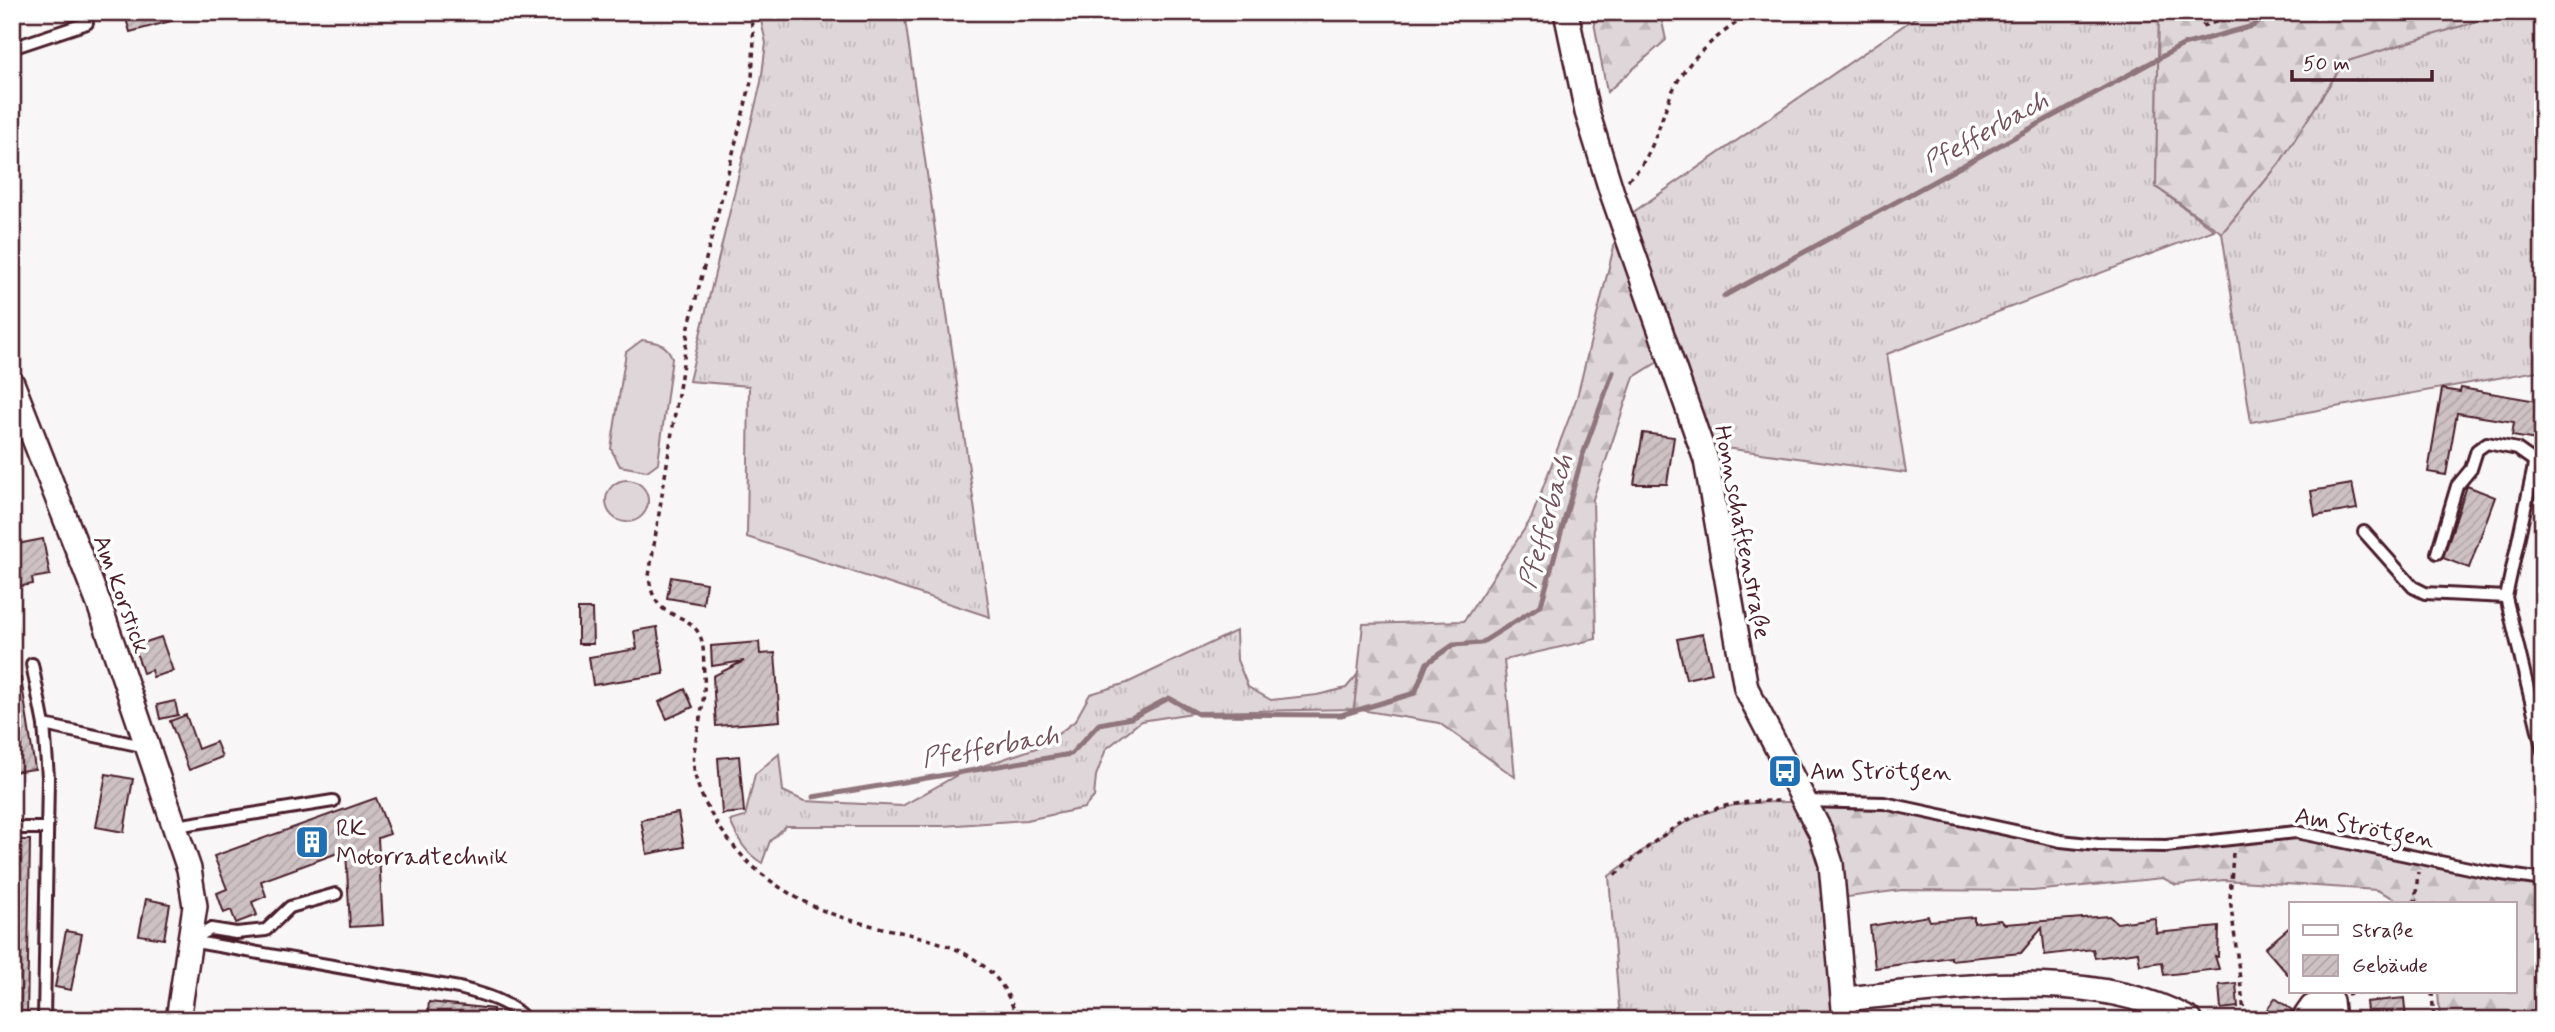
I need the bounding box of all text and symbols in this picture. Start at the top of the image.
scale bar [2292,38,2432,82]
text: 50 m [2303,50,2350,78]
water label: Pfefferbach [1917,84,2055,181]
street label: Honnschaftenstraße [1706,423,1777,642]
water label: Pfefferbach [1512,451,1582,593]
street label: Am Korstick [85,531,156,658]
water label: Pfefferbach [919,719,1061,777]
bus stop icon: Am Strötgen [1766,752,1804,790]
place label: Am Strötgen [1810,757,1951,791]
street label: Am Strötgen [2292,801,2437,859]
place label: RK Motorradtechnik [336,814,508,873]
building icon: RK Motorradtechnik [293,823,331,861]
legend [2289,902,2516,993]
text: Straße [2352,917,2414,945]
text: Gebäude [2352,952,2428,980]

